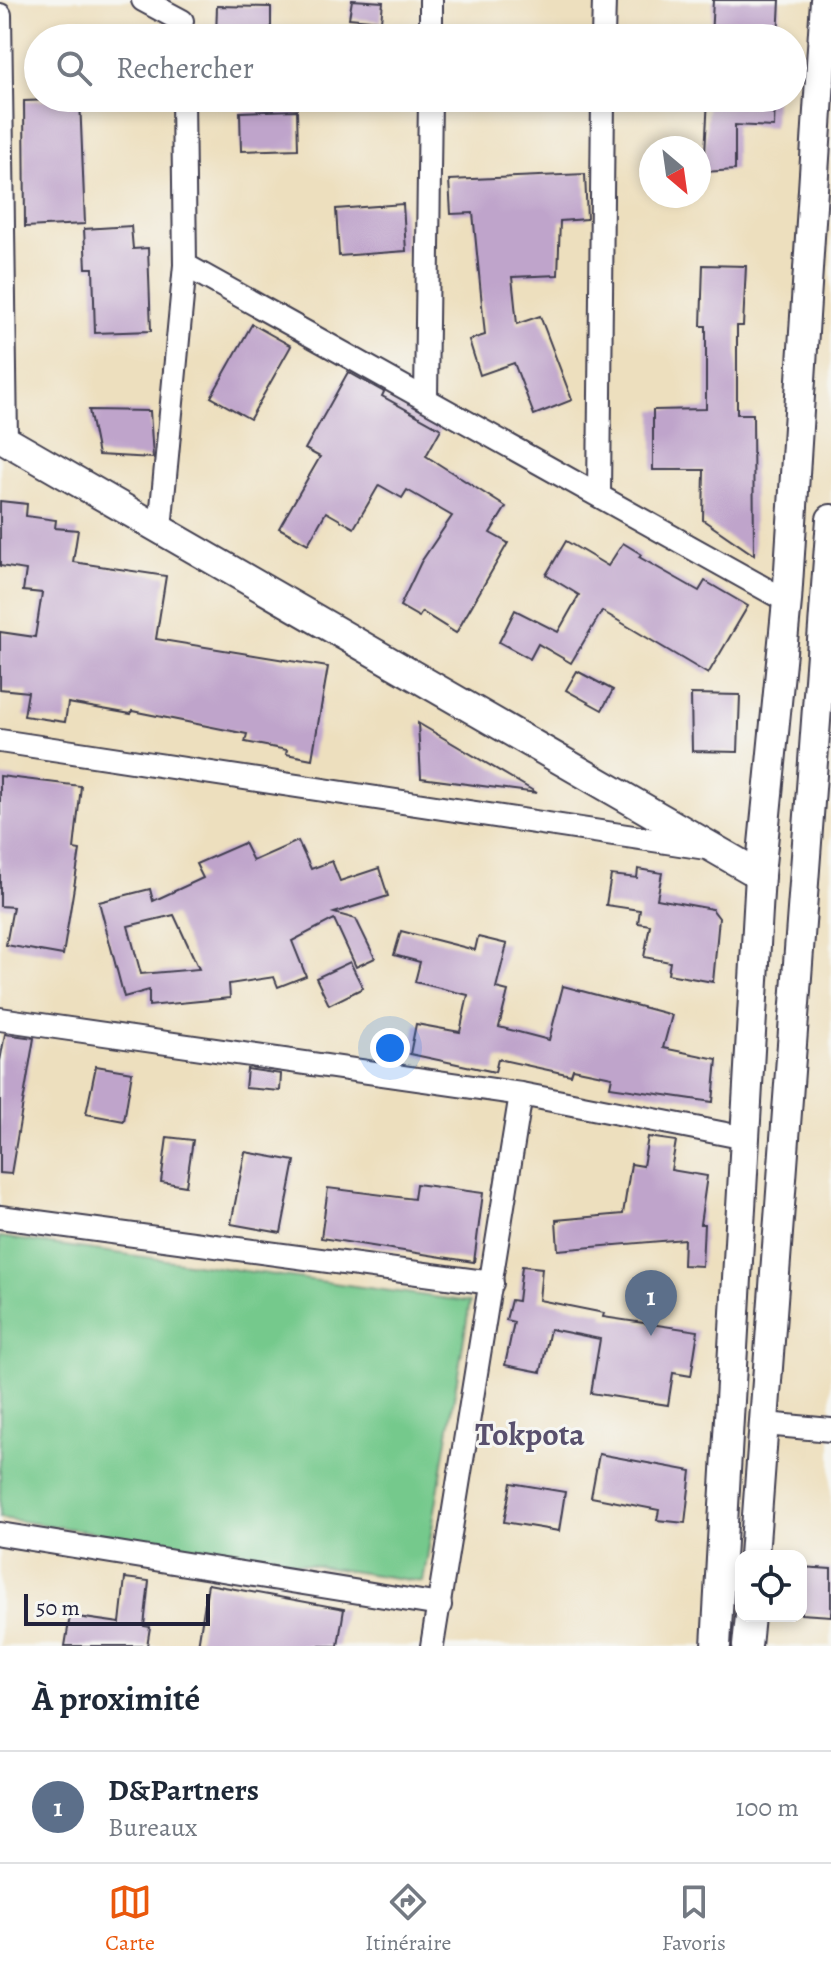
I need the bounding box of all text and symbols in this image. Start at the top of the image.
search box [24,24,807,112]
icon: search [52,46,96,90]
text: Rechercher [116,48,254,88]
north arrow [639,136,711,208]
your location [370,1028,410,1068]
pin: 1 [625,1270,677,1336]
district label: Tokpota [475,1412,585,1456]
map controls [735,1550,807,1622]
button: locate [735,1550,807,1622]
scale bar [24,1590,210,1626]
text: 50 m [36,1593,80,1623]
text: À proximité [32,1675,200,1722]
text: D&Partners [108,1770,259,1810]
text: 1 [53,1790,63,1825]
text: 100 m [736,1790,799,1825]
text: Bureaux [108,1810,197,1845]
tab: Carte [105,1880,155,1958]
tab: Itinéraire [365,1880,451,1958]
tab: Favoris [662,1880,726,1958]

